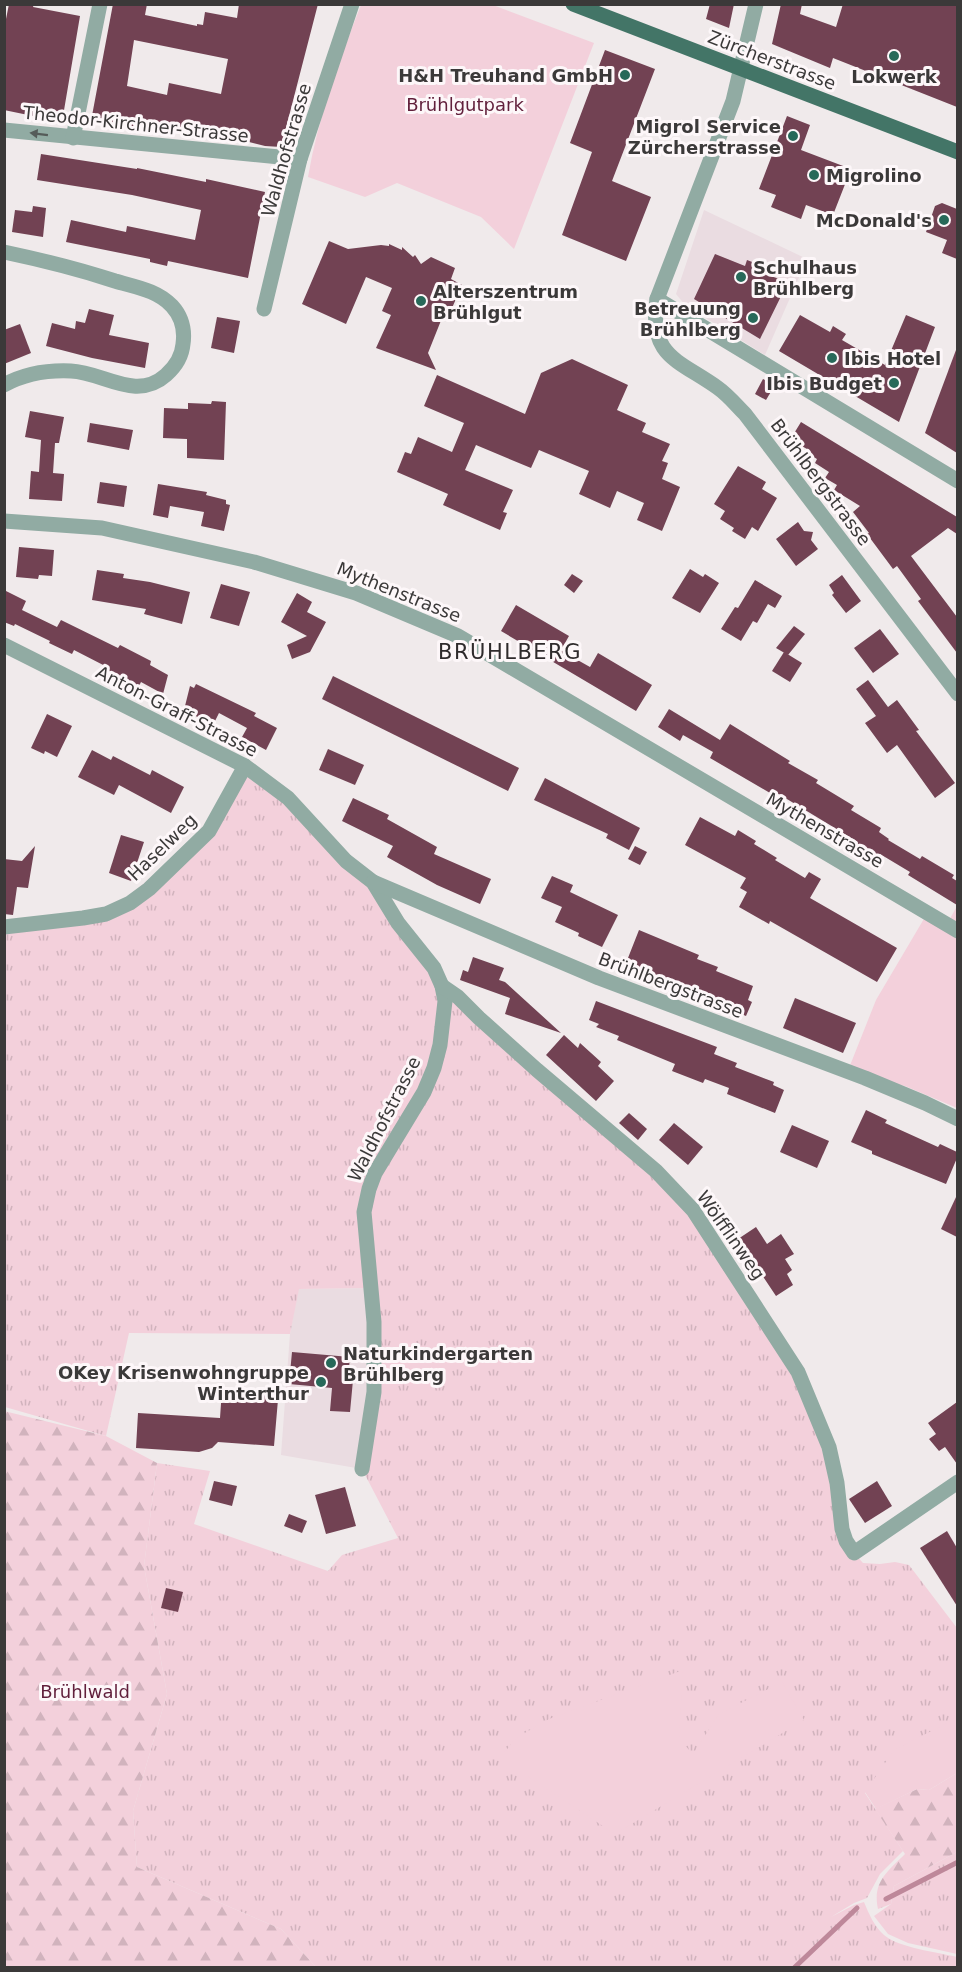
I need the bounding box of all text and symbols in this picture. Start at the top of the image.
street label: Zürcherstrasse [705,26,839,94]
marker: Lokwerk [887,49,901,63]
place label: H&H Treuhand GmbH [398,65,613,86]
place label: Lokwerk [851,66,938,87]
marker: H&H Treuhand GmbH [618,68,632,82]
street label: Waldhofstrasse [257,81,315,219]
park label: Brühlgutpark [406,94,524,115]
street label: Theodor-Kirchner-Strasse [21,102,250,146]
place label: Migrol Service Zürcherstrasse [628,116,781,158]
one-way arrow [29,129,48,139]
marker: Migrol Service Zürcherstrasse [786,129,800,143]
place label: Migrolino [826,165,922,186]
marker: Migrolino [807,168,821,182]
place label: McDonald's [816,210,932,231]
marker: McDonald's [937,213,951,227]
place label: Schulhaus Brühlberg [753,257,857,299]
marker: Schulhaus Brühlberg [734,270,748,284]
place label: Alterszentrum Brühlgut [433,281,578,323]
marker: Alterszentrum Brühlgut [414,294,428,308]
place label: Betreuung Brühlberg [634,298,741,340]
marker: Betreuung Brühlberg [746,311,760,325]
place label: Ibis Hotel [844,348,941,369]
marker: Ibis Hotel [825,351,839,365]
place label: Ibis Budget [766,373,882,394]
marker: Ibis Budget [887,376,901,390]
street label: Brühlbergstrasse [766,414,876,550]
street label: Mythenstrasse [334,558,464,626]
district label: BRÜHLBERG [438,639,582,664]
street label: Anton-Graff-Strasse [93,661,261,761]
street label: Mythenstrasse [763,788,887,872]
street label: Haselweg [123,809,201,885]
street label: Brühlbergstrasse [596,948,746,1022]
street label: Waldhofstrasse [343,1053,425,1185]
street label: Wölfflinweg [693,1186,769,1284]
place label: Naturkindergarten Brühlberg [343,1343,533,1385]
marker: Naturkindergarten Brühlberg [324,1356,338,1370]
place label: OKey Krisenwohngruppe Winterthur [58,1362,309,1404]
marker: OKey Krisenwohngruppe Winterthur [314,1375,328,1389]
park label: Brühlwald [40,1681,130,1702]

